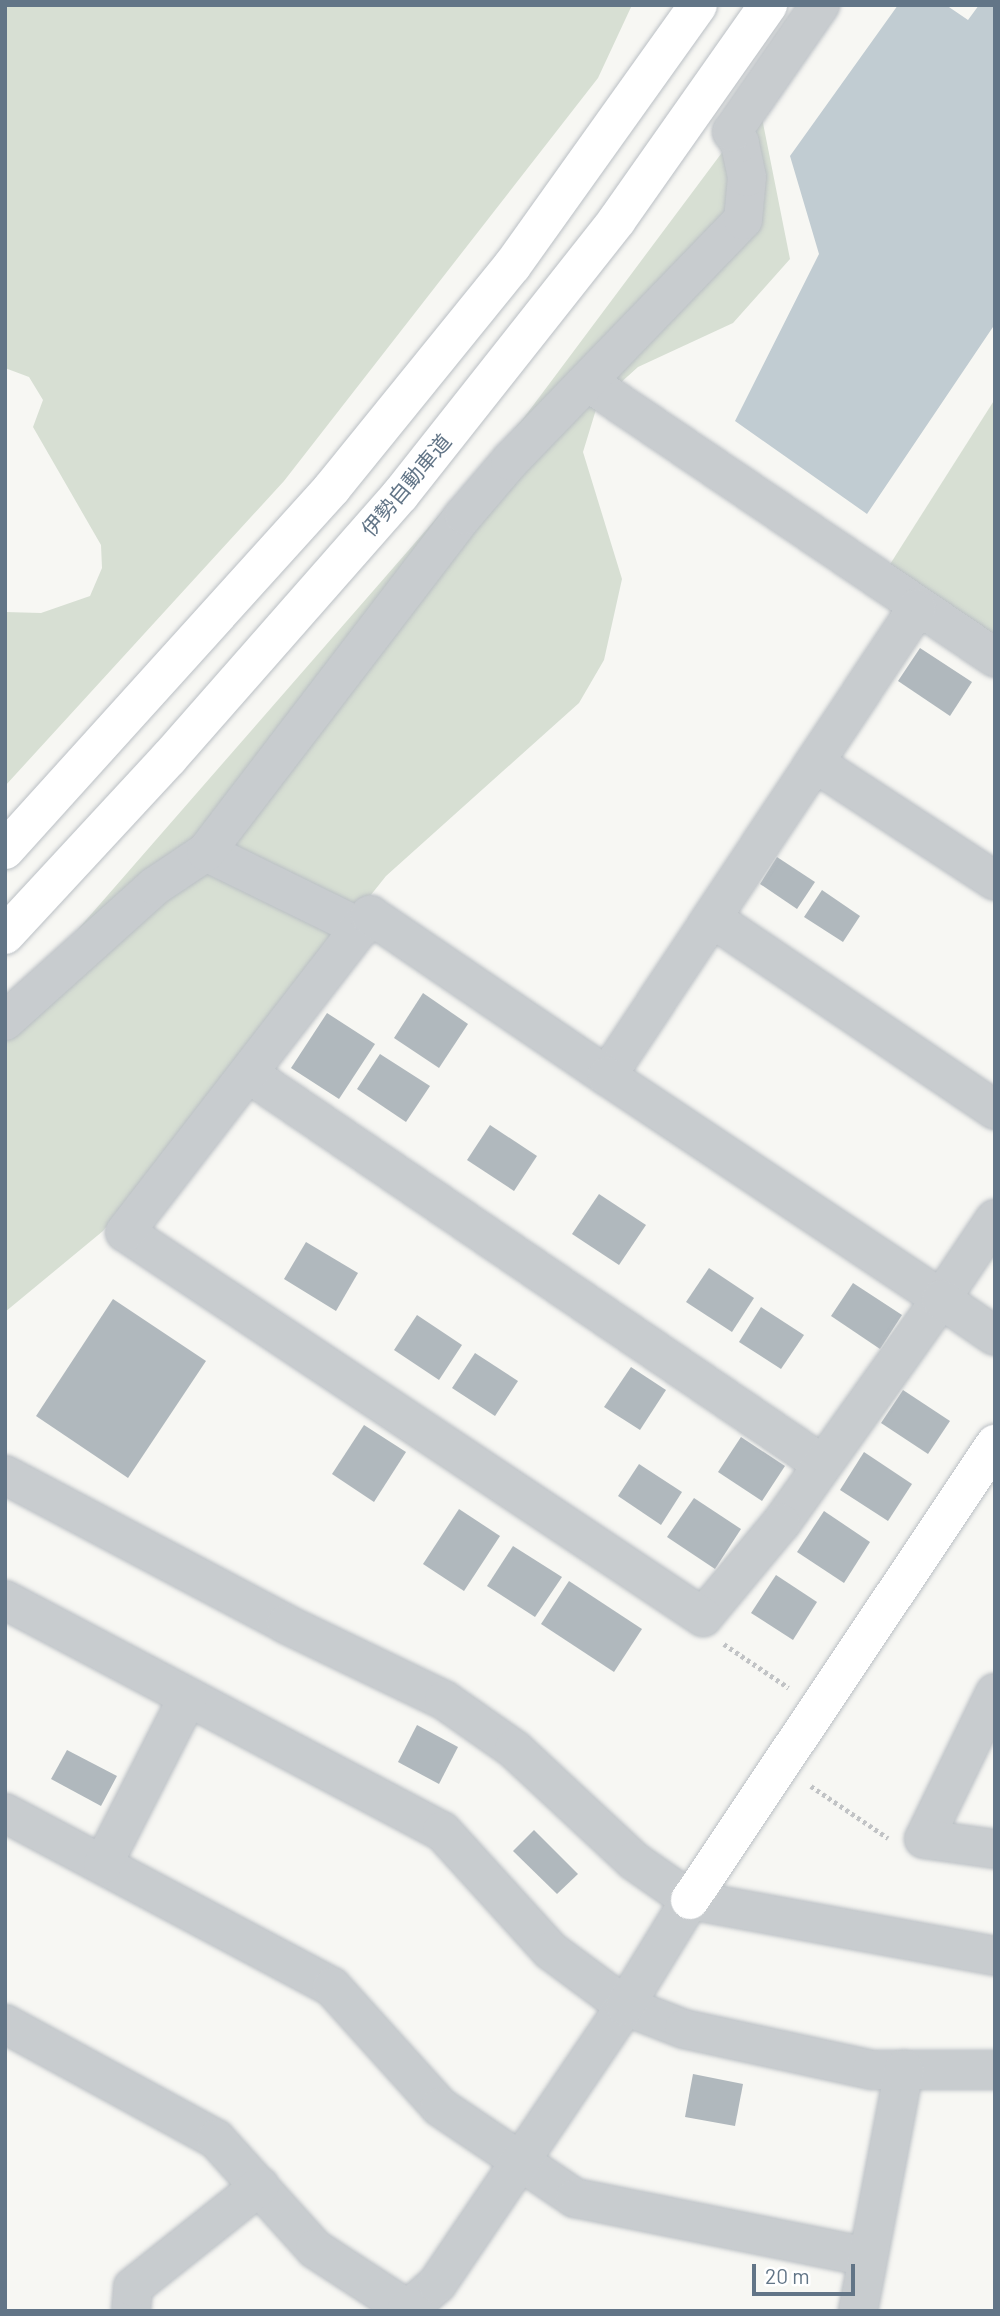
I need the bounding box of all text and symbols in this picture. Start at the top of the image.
street label: 伊勢自動車道 [356,429,456,541]
scale bar [755,2250,858,2294]
text: 20 m [765,2263,810,2288]

